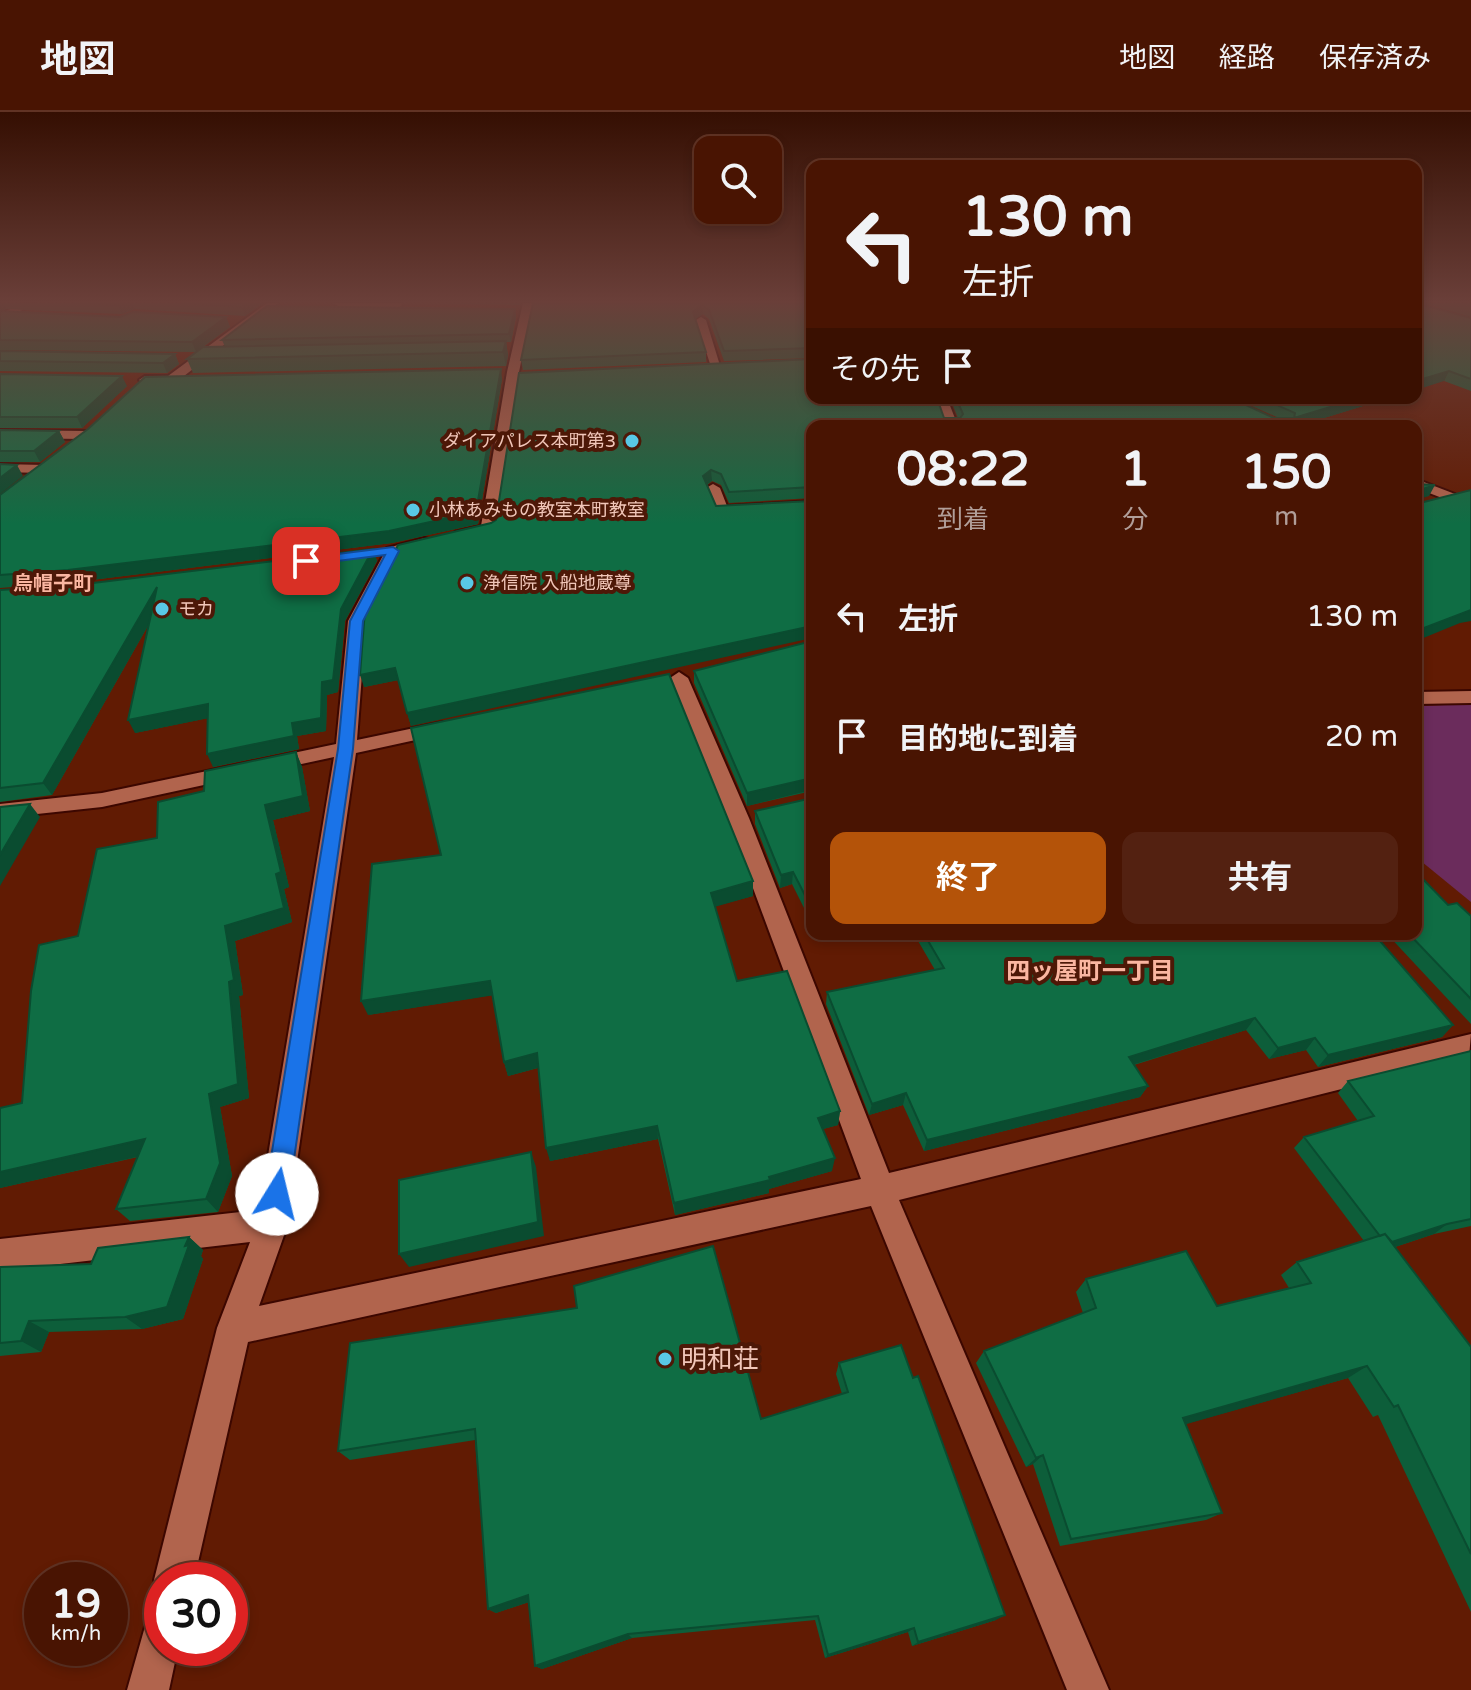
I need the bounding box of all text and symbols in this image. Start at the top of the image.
text: 地図 [40,37,116,83]
text: 地図 [1119,41,1175,75]
text: 経路 [1219,41,1275,75]
text: 保存済み [1319,41,1431,75]
map controls [694,136,782,224]
button: search [694,136,782,224]
text: 130 m [962,184,1133,251]
icon: left [830,192,934,296]
text: 左折 [962,261,1034,304]
icon: arrive [936,344,980,388]
text: その先 [830,351,920,388]
place label: ダイアパレス本町第3 [443,430,616,452]
marker: ダイアパレス本町第3 [623,432,641,450]
text: 08:22 [897,441,1030,499]
text: 1 [1120,441,1150,499]
text: 150 [1241,444,1331,502]
place label: 小林あみもの教室本町教室 [429,499,645,521]
marker: 小林あみもの教室本町教室 [404,501,422,519]
text: m [1274,501,1298,532]
text: 到着 [937,504,989,535]
text: 分 [1122,504,1148,535]
pin [272,527,340,595]
icon: arrive [284,539,328,583]
district label: 烏帽子町 [13,572,93,596]
place label: 浄信院 入船地蔵尊 [483,572,632,594]
marker: 浄信院 入船地蔵尊 [458,574,476,592]
icon: left [830,594,874,638]
place label: モカ [178,598,214,620]
text: 130 m [1306,598,1398,635]
marker: モカ [153,600,171,618]
text: 左折 [898,601,958,638]
icon: arrive [830,714,874,758]
text: 20 m [1325,718,1398,755]
text: 目的地に到着 [898,721,1078,758]
button: 終了 [830,832,1106,924]
button: 共有 [1122,832,1398,924]
district label: 四ッ屋町一丁目 [1006,957,1174,986]
position arrow [235,1152,319,1236]
place label: 明和荘 [681,1344,759,1375]
marker: 明和荘 [656,1350,674,1368]
speed limit sign: 30 [144,1562,248,1666]
text: 19 [51,1580,101,1628]
text: km/h [51,1622,101,1646]

